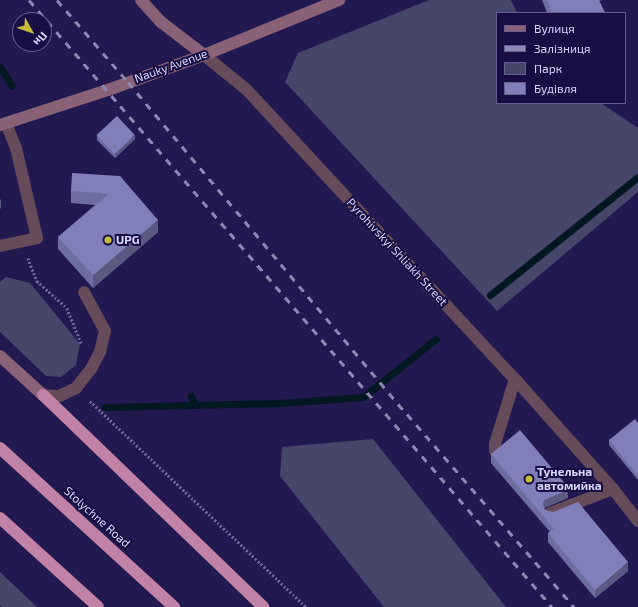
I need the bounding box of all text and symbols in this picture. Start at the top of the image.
north arrow [12,12,52,52]
legend [496,12,626,104]
text: Вулиця [534,21,575,35]
text: Пн [31,30,50,49]
text: Залізниця [534,41,591,55]
street label: Nauky Avenue [132,46,210,86]
text: Парк [534,61,562,75]
text: Будівля [534,81,577,95]
street label: Pyrohivskyi Shliakh Street [344,195,450,309]
place label: UPG [116,233,139,247]
marker: UPG [103,235,113,245]
place label: Тунельна автомийка [537,465,602,493]
marker: Тунельна автомийка [524,474,534,484]
street label: Stolychne Road [61,483,133,551]

